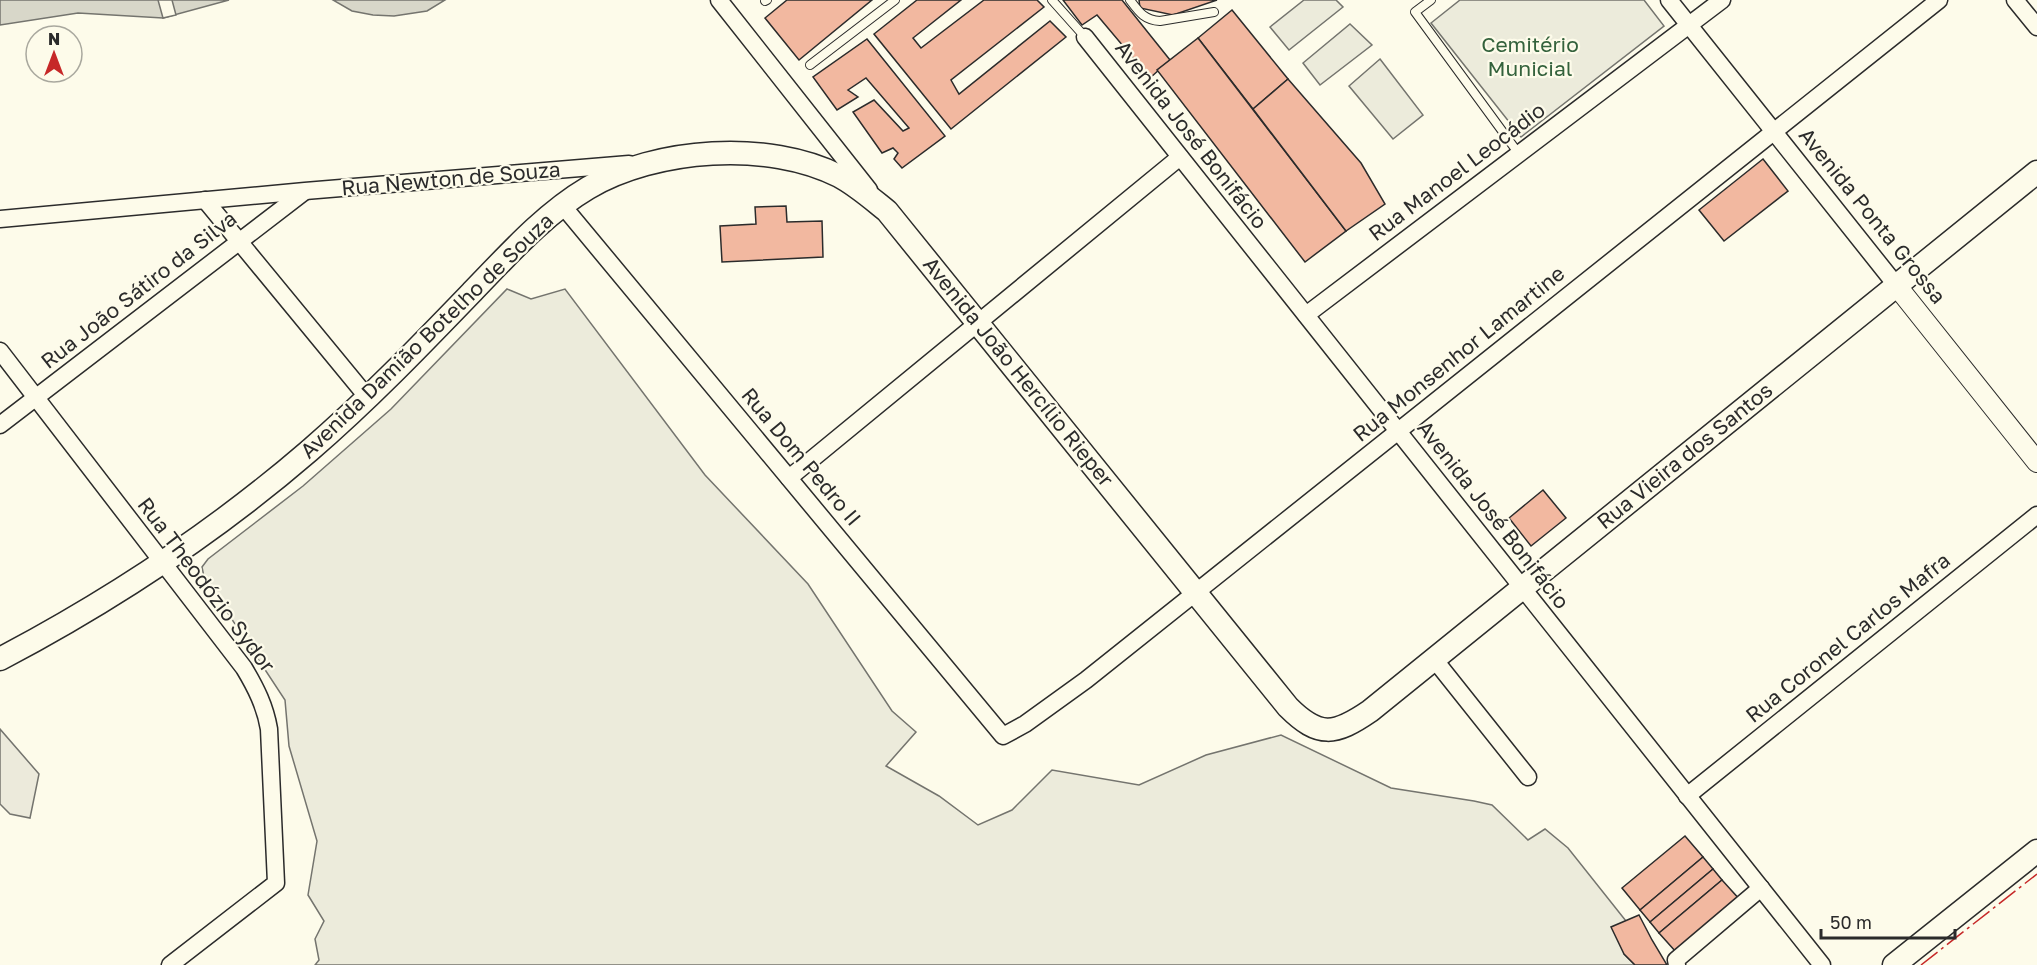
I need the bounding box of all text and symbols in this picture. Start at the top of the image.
north arrow [24,24,84,84]
text: N [48,29,60,49]
park label: Cemitério Municial [1481,31,1579,81]
street label: Avenida José Bonifácio [1110,35,1273,234]
street label: Rua Manoel Leocádio [1363,96,1550,246]
street label: Avenida Ponta Grossa [1794,122,1952,309]
street label: Rua Newton de Souza [340,155,562,201]
street label: Rua João Sátiro da Silva [35,205,241,374]
street label: Avenida Damião Botelho de Souza [294,207,558,463]
street label: Avenida João Hercílio Rieper [918,251,1120,491]
street label: Rua Monsenhor Lamartine [1347,260,1569,447]
street label: Rua Vieira dos Santos [1591,376,1777,534]
street label: Rua Dom Pedro II [736,382,867,531]
street label: Avenida José Bonifácio [1412,415,1575,614]
street label: Rua Theodózio Sydor [133,492,281,677]
street label: Rua Coronel Carlos Mafra [1740,547,1955,728]
scale bar [1821,902,1954,940]
text: 50 m [1830,911,1872,933]

